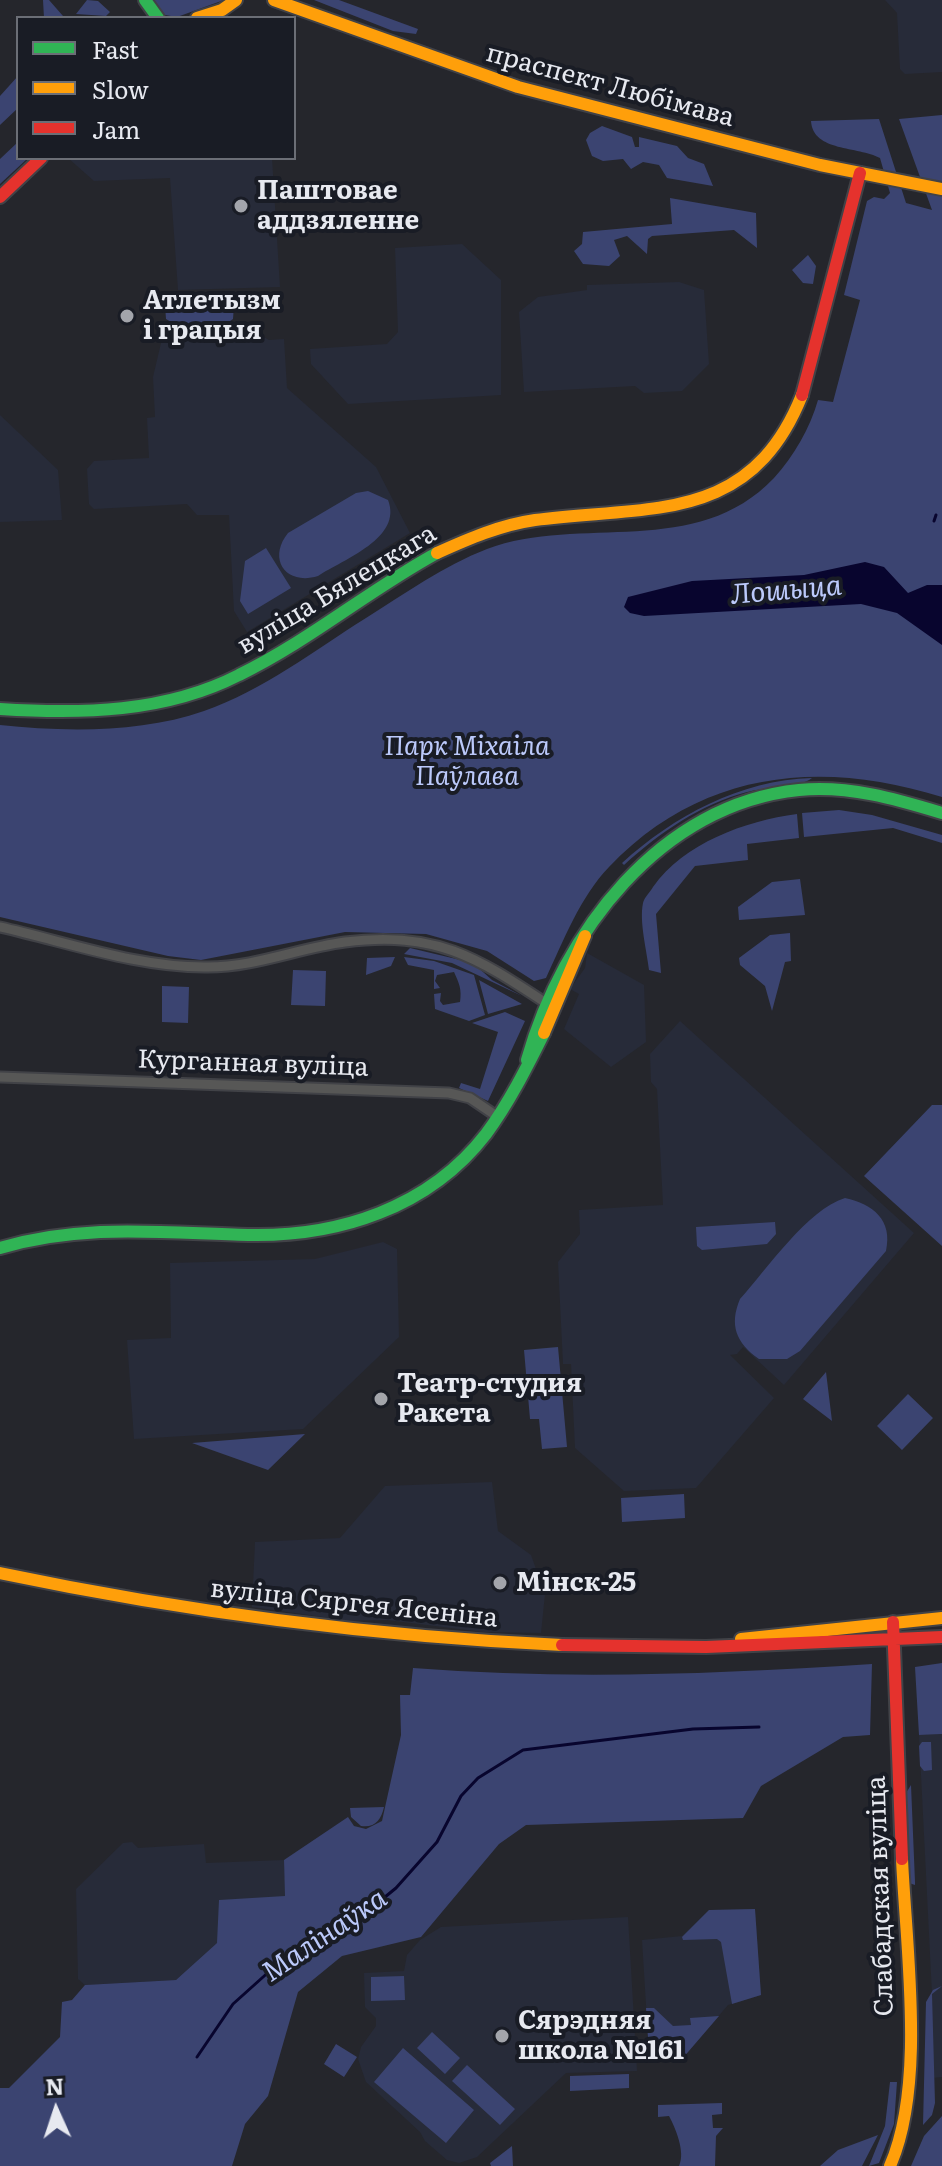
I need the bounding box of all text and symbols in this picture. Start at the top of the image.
legend [16,16,296,160]
text: Fast [92,31,139,66]
street label: праспект Любімава [482,38,738,134]
text: Slow [92,71,149,106]
text: Jam [92,111,140,146]
place label: Паштовае аддзяленне [257,175,419,236]
marker: Паштовае аддзяленне [232,197,250,215]
place label: Атлетызм і грацыя [143,285,281,346]
marker: Атлетызм і грацыя [118,307,136,325]
street label: вуліца Бялецкага [232,518,442,662]
water label: Лошыца [729,569,843,613]
park label: Парк Міхаіла Паўлава [384,731,550,792]
street label: Курганная вуліца [137,1044,369,1084]
place label: Театр-студия Ракета [397,1368,582,1430]
marker: Театр-студия Ракета [372,1390,390,1408]
place label: Мінск-25 [516,1567,636,1599]
street label: вуліца Сяргея Ясеніна [209,1573,499,1635]
marker: Мінск-25 [491,1574,509,1592]
street label: Слабадская вуліца [861,1775,901,2017]
water label: Малінаўка [256,1882,394,1990]
place label: Сярэдняя школа №161 [518,2005,684,2066]
marker: Сярэдняя школа №161 [493,2027,511,2045]
text: N [45,2069,65,2102]
north arrow [16,2070,96,2150]

